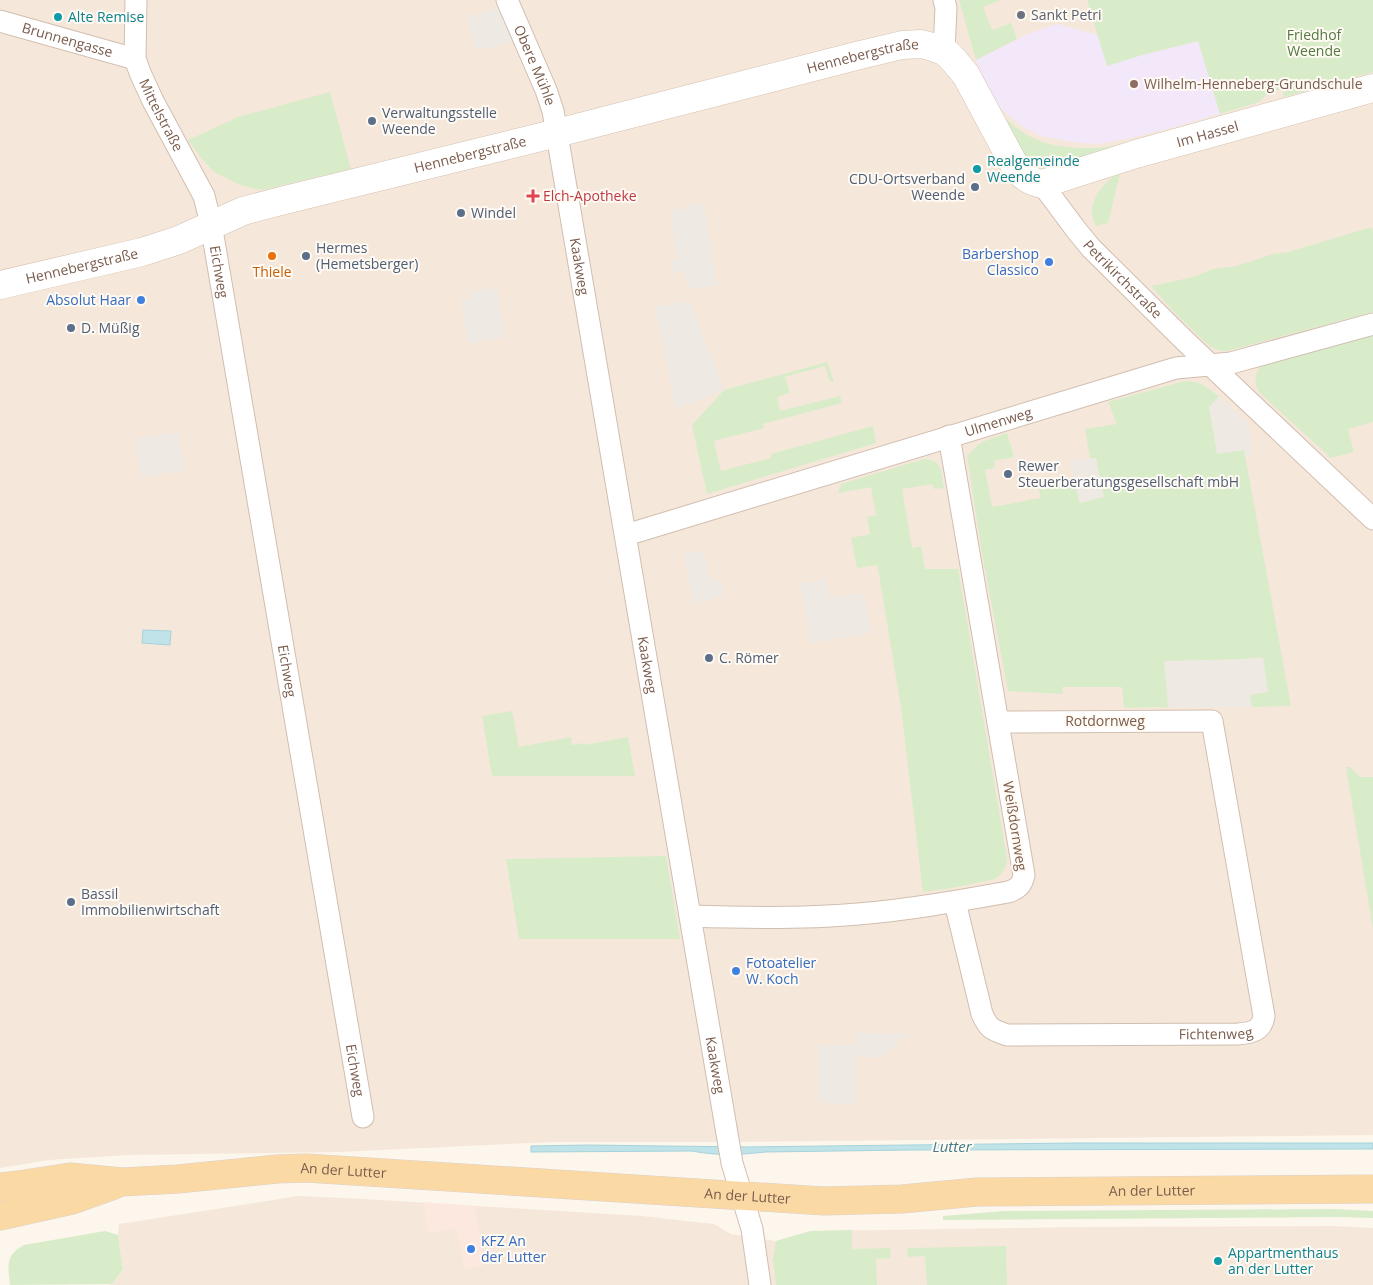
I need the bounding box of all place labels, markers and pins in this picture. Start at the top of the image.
place label: Sankt Petri [1031,5,1102,24]
place label: Alte Remise [68,7,145,26]
marker: Sankt Petri [1015,9,1027,21]
marker: Alte Remise [52,11,64,23]
place label: Wilhelm-Henneberg-Grundschule [1144,74,1363,93]
marker: Wilhelm-Henneberg-Grundschule [1128,78,1140,90]
place label: Verwaltungsstelle Weende [382,103,497,138]
marker: Verwaltungsstelle Weende [366,115,378,127]
place label: Realgemeinde Weende [987,151,1080,186]
marker: Realgemeinde Weende [971,163,983,175]
place label: CDU-Ortsverband Weende [849,169,965,204]
marker: CDU-Ortsverband Weende [969,181,981,193]
place label: Elch-Apotheke [543,186,637,205]
marker: Elch-Apotheke [527,190,539,202]
place label: Windel [471,203,516,222]
marker: Windel [455,207,467,219]
place label: Hermes (Hemetsberger) [316,238,418,273]
place label: Barbershop Classico [962,244,1039,279]
marker: Thiele [266,250,278,262]
marker: Hermes (Hemetsberger) [300,250,312,262]
marker: Barbershop Classico [1043,256,1055,268]
place label: Thiele [252,262,292,281]
place label: Absolut Haar [46,290,131,309]
marker: Absolut Haar [135,294,147,306]
place label: D. Müßig [81,318,140,337]
marker: D. Müßig [65,322,77,334]
place label: Rewer Steuerberatungsgesellschaft mbH [1018,456,1239,491]
marker: Rewer Steuerberatungsgesellschaft mbH [1002,468,1014,480]
place label: C. Römer [719,648,779,667]
marker: C. Römer [703,652,715,664]
place label: Bassil Immobilienwirtschaft [81,884,219,919]
marker: Bassil Immobilienwirtschaft [65,896,77,908]
place label: Fotoatelier W. Koch [746,953,817,988]
marker: Fotoatelier W. Koch [730,965,742,977]
place label: KFZ An der Lutter [481,1231,547,1266]
marker: KFZ An der Lutter [465,1243,477,1255]
place label: Appartmenthaus an der Lutter [1228,1243,1339,1278]
marker: Appartmenthaus an der Lutter [1212,1255,1224,1267]

